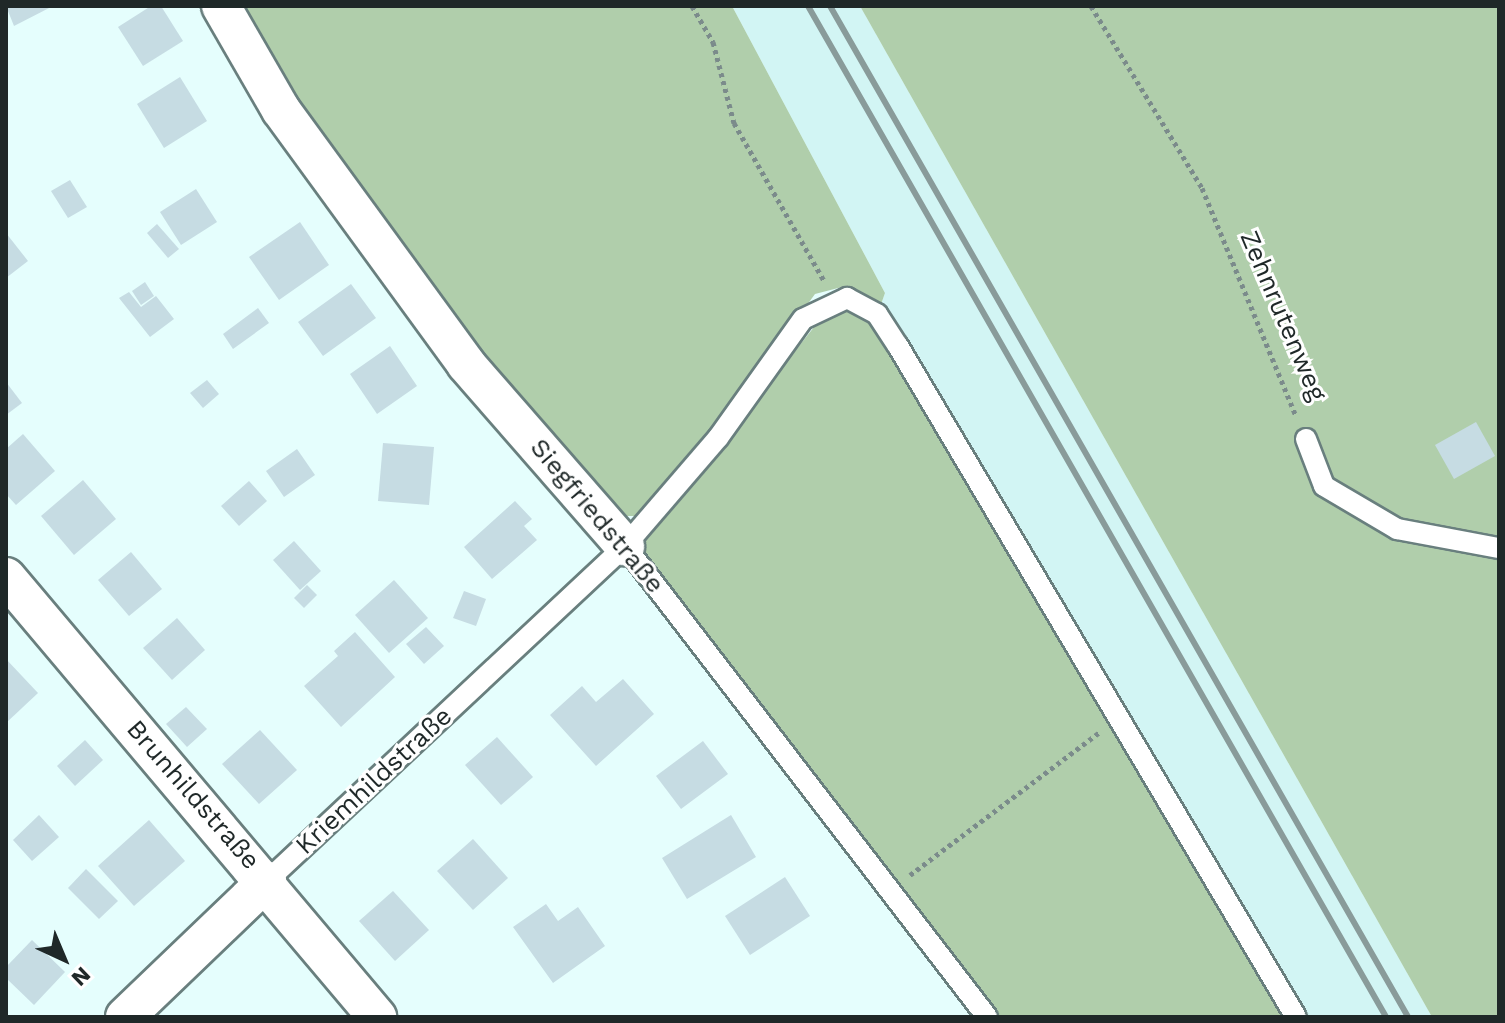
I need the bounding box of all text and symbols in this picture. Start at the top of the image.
street label: Zehnrutenweg [1233,226,1333,406]
street label: Siegfriedstraße [523,432,671,600]
street label: Kriemhildstraße [289,701,459,861]
street label: Brunhildstraße [120,714,266,876]
north arrow [24,919,104,999]
text: N [66,962,96,991]

